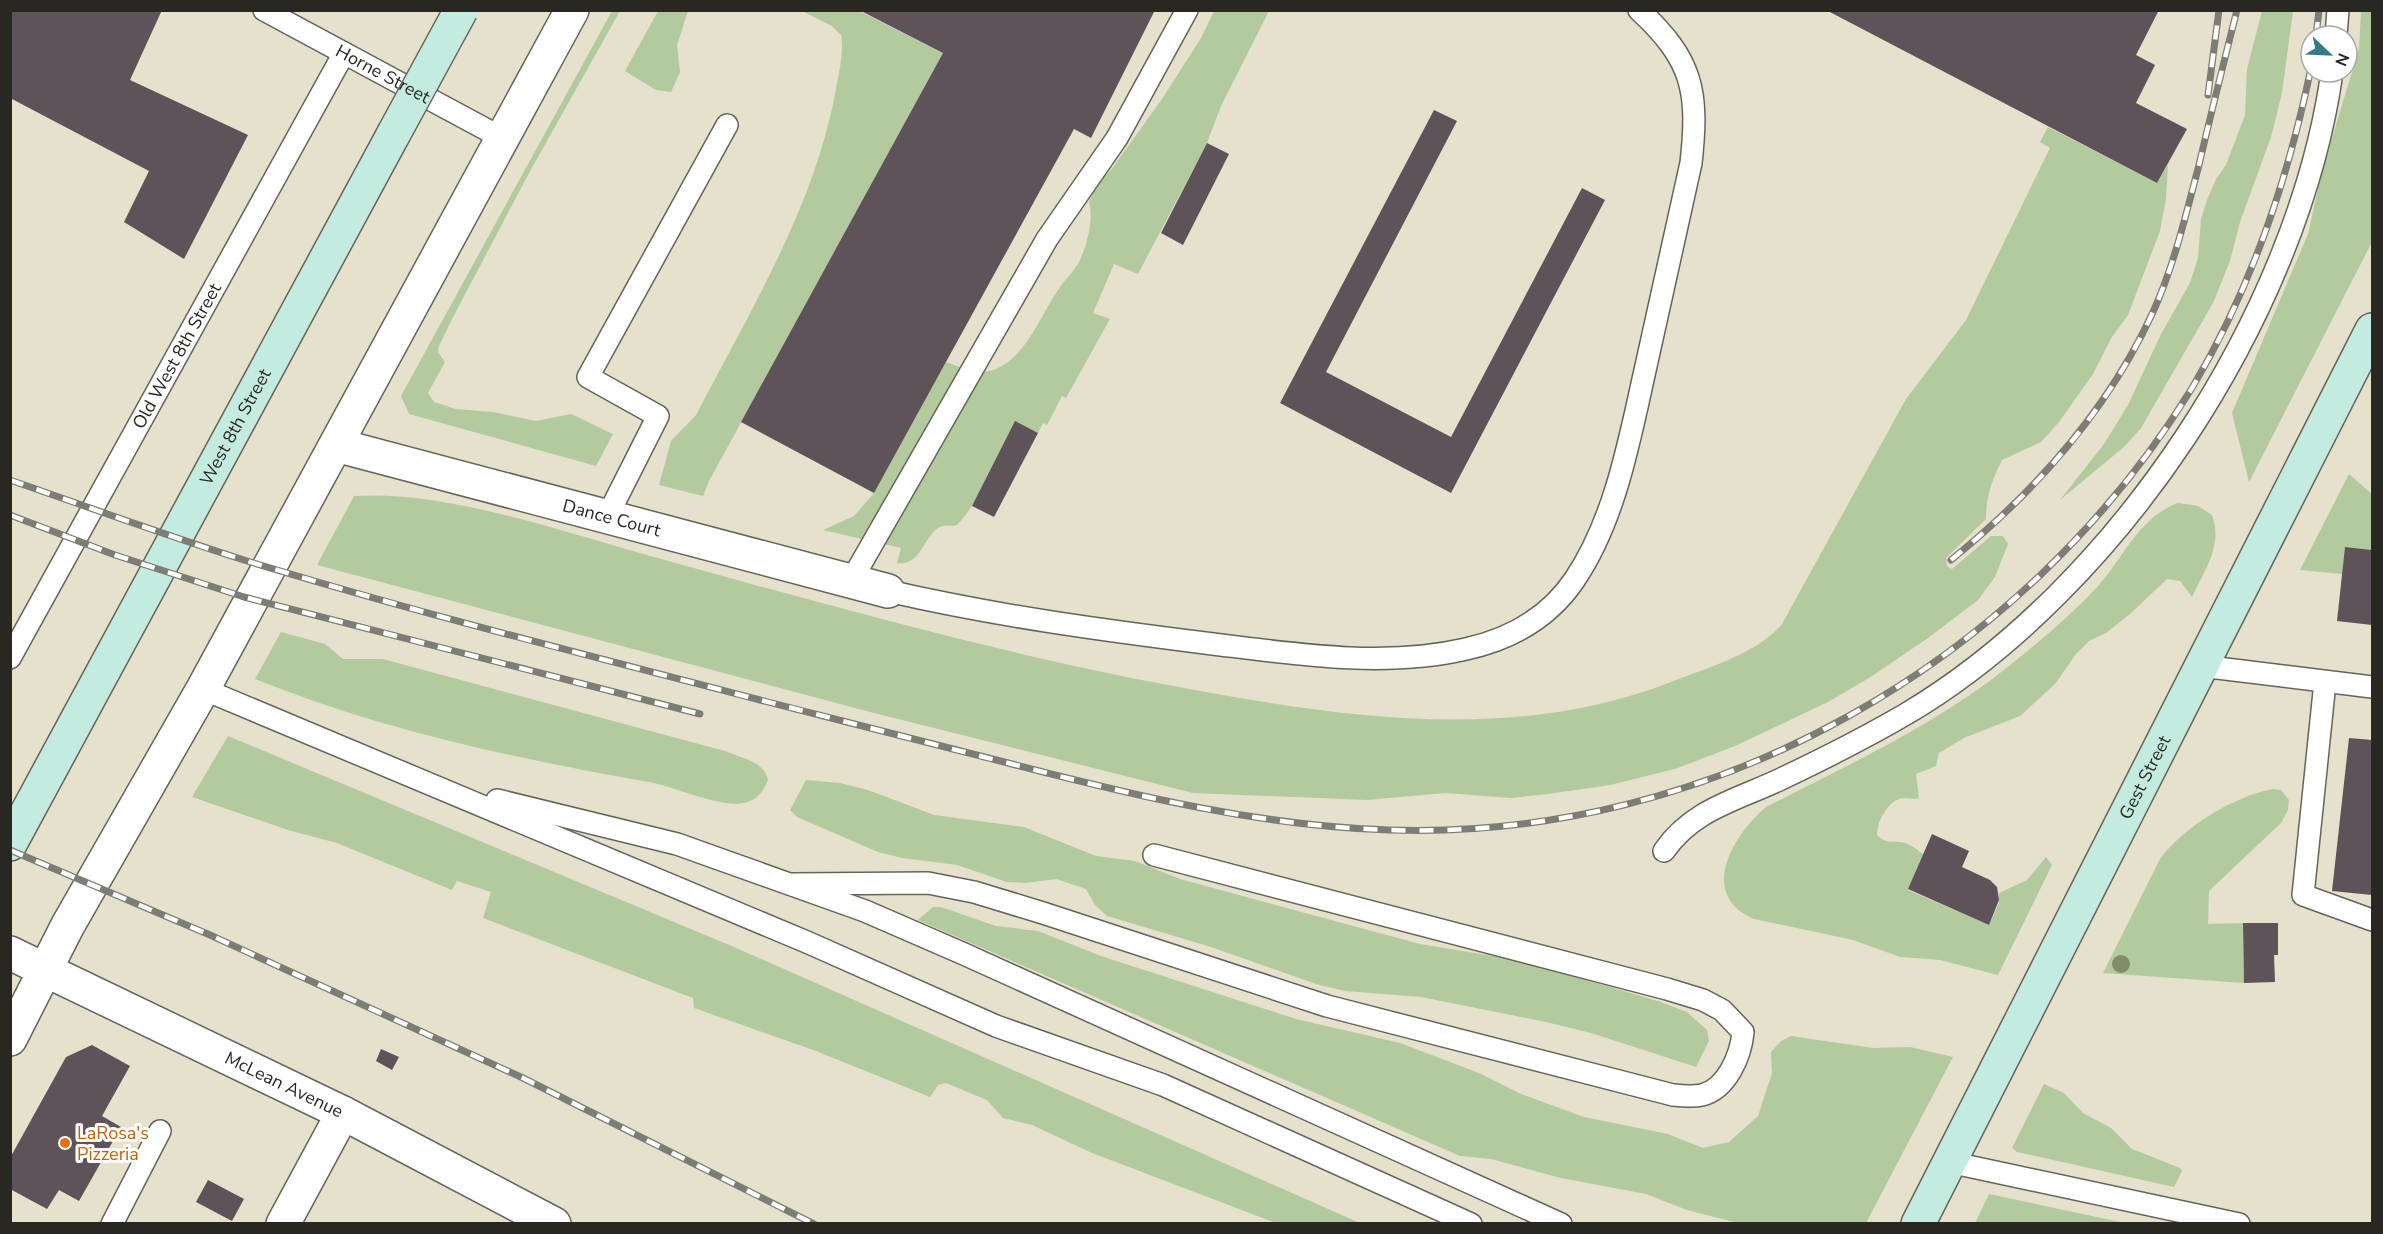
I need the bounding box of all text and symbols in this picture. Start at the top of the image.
north arrow [2299,24,2359,84]
street label: Horne Street [332,39,435,109]
text: N [2329,50,2354,69]
street label: Old West 8th Street [127,278,227,433]
street label: West 8th Street [194,364,277,489]
street label: Dance Court [560,493,664,542]
street label: Gest Street [2113,731,2177,823]
street label: McLean Avenue [221,1046,347,1123]
place label: LaRosa's Pizzeria [77,1121,149,1166]
marker: LaRosa's Pizzeria [58,1136,72,1150]

